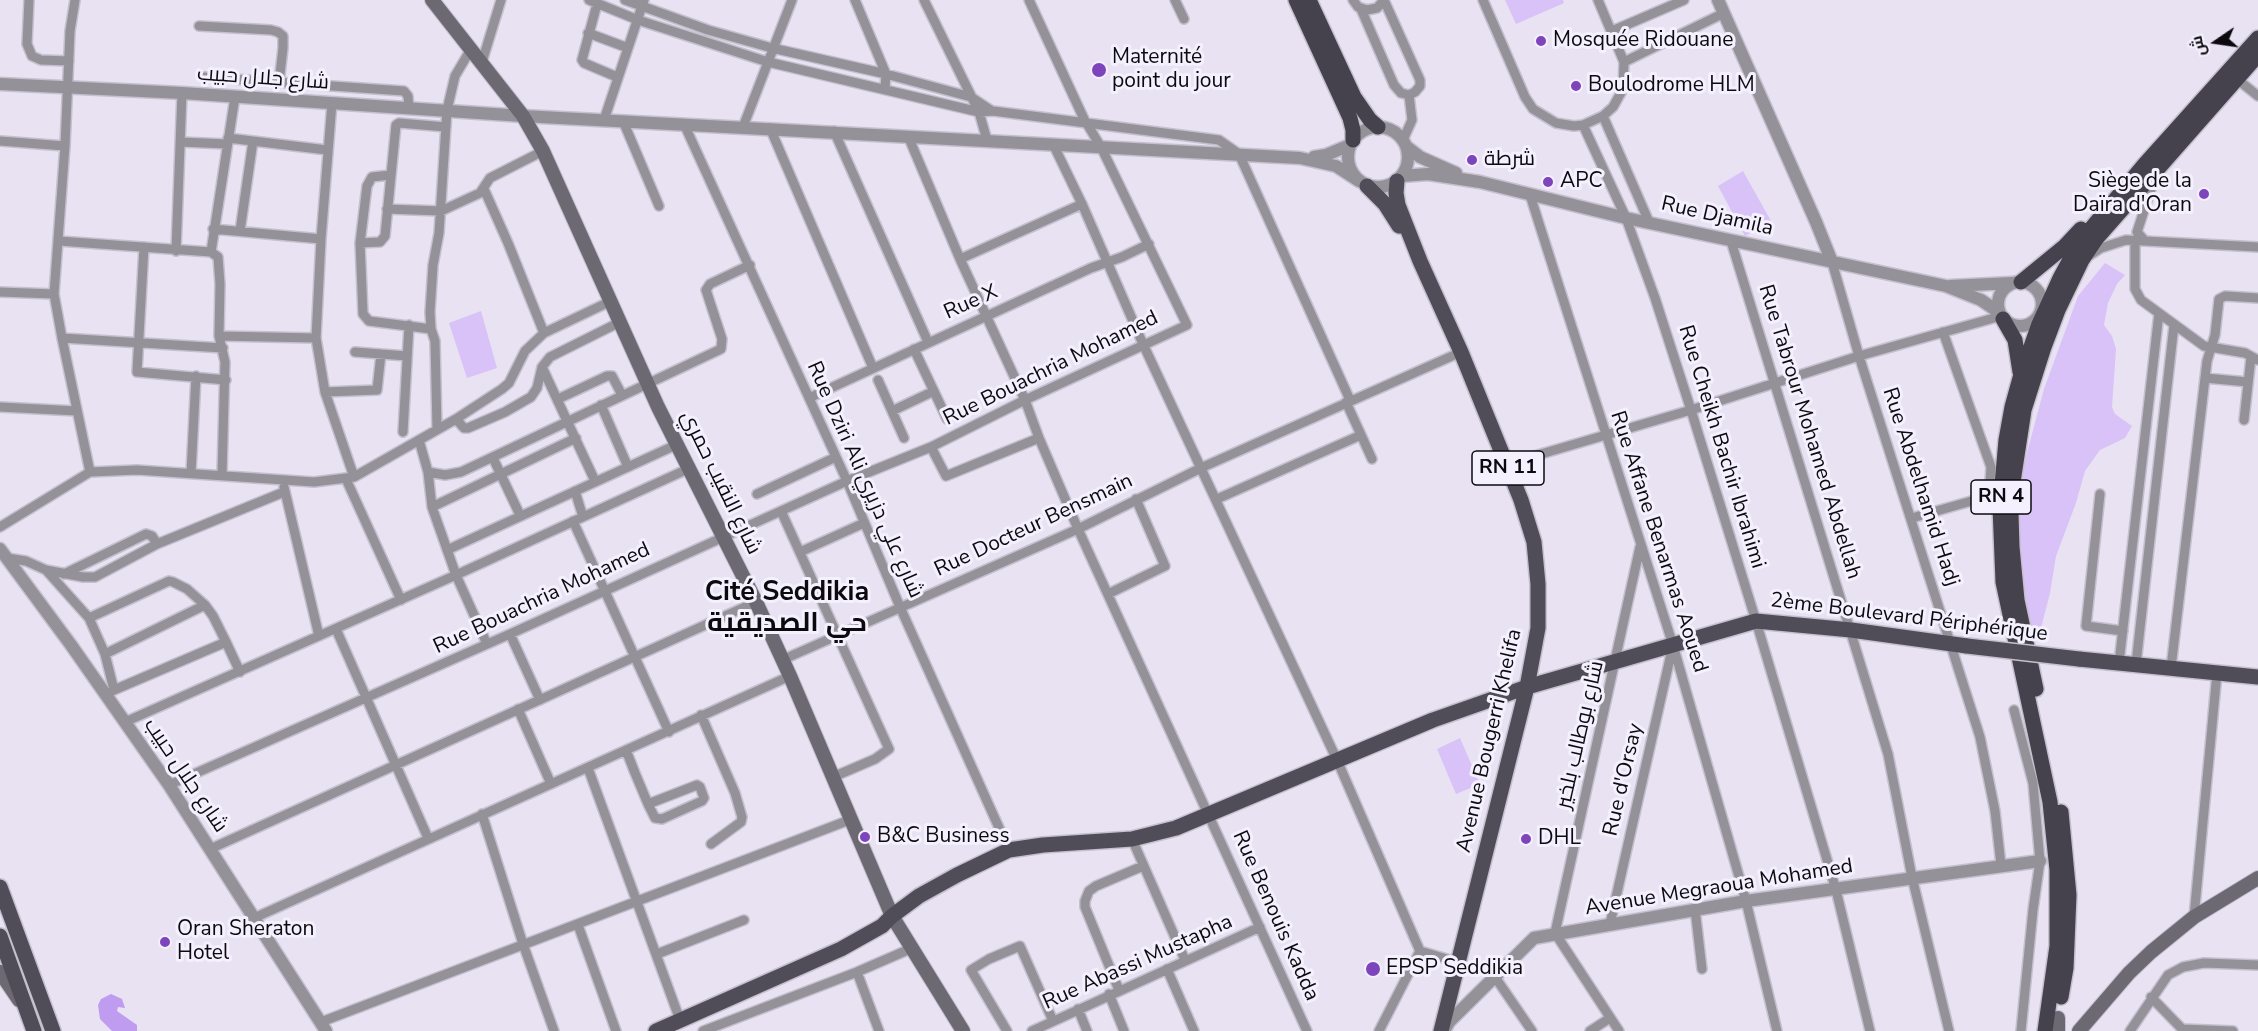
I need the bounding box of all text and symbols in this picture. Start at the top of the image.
north arrow [2186,12,2246,72]
place label: Mosquée Ridouane [1553,28,1733,54]
marker: Mosquée Ridouane [1534,34,1548,48]
text: ش [2185,34,2211,59]
place label: Maternité point du jour [1112,45,1231,95]
marker: Maternité point du jour [1090,61,1108,79]
street label: شارع جلال حبيب [196,62,330,96]
place label: Boulodrome HLM [1588,73,1755,99]
marker: Boulodrome HLM [1569,79,1583,93]
place label: شرطة [1484,147,1535,173]
marker: شرطة [1465,153,1479,167]
place label: APC [1560,169,1603,195]
place label: Siège de la Daïra d'Oran [2073,169,2192,219]
marker: APC [1541,175,1555,189]
marker: Siège de la Daïra d'Oran [2197,187,2211,201]
street label: Rue Djamila [1658,192,1776,242]
street label: Rue X [940,280,1002,326]
street label: Rue Tabrour Mohamed Abdellah [1752,282,1866,582]
street label: Rue Bouachria Mohamed [939,306,1163,432]
street label: Rue Cheikh Bachir Ibrahimi [1672,322,1770,572]
street label: Rue Dziri Ali شارع علي دزيري [800,358,928,602]
street label: Rue Abdelhamid Hadj [1876,384,1964,590]
street label: شارع النقيب حمري [674,407,766,559]
street label: Rue Affane Benarmas Aoued [1604,408,1712,676]
road number: RN 11 [1472,451,1544,485]
street label: Rue Docteur Bensmain [931,469,1137,583]
road number: RN 4 [1971,480,2031,514]
street label: Rue Bouachria Mohamed [430,538,654,660]
district label: Cité Seddikia حي الصديقية [705,577,869,640]
street label: 2ème Boulevard Périphérique [1769,588,2049,648]
street label: Avenue Bougerri Khelifa [1452,627,1528,855]
street label: شارع بوطالب بلخير [1552,659,1610,811]
street label: شارع جلال حبيب [138,714,232,838]
street label: Rue d'Orsay [1599,721,1649,839]
place label: B&C Business [877,824,1010,850]
place label: DHL [1538,826,1581,852]
street label: Rue Benouis Kadda [1226,827,1324,1005]
marker: B&C Business [858,830,872,844]
marker: DHL [1519,832,1533,846]
street label: Avenue Megraoua Mohamed [1583,854,1855,922]
street label: Rue Abassi Mustapha [1039,910,1237,1016]
place label: Oran Sheraton Hotel [177,917,314,967]
marker: Oran Sheraton Hotel [158,935,172,949]
place label: EPSP Seddikia [1386,956,1523,982]
marker: EPSP Seddikia [1364,960,1382,978]

